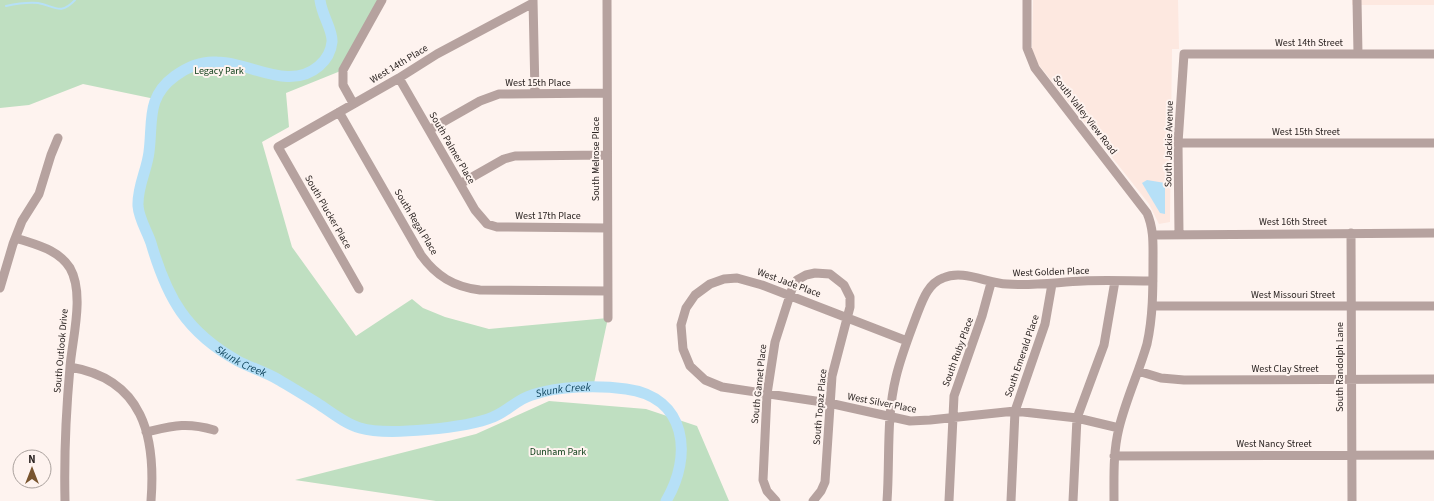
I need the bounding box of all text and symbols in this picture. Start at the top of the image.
street label: West 14th Street [1275,36,1344,50]
street label: West 14th Place [367,41,431,87]
park label: Legacy Park [194,64,244,78]
street label: South Valley View Road [1050,72,1120,158]
street label: West 15th Place [505,76,571,90]
street label: South Jackie Avenue [1161,101,1177,187]
street label: South Palmer Place [426,109,478,187]
street label: South Melrose Place [589,117,603,201]
street label: West 15th Street [1272,125,1341,139]
street label: South Plucker Place [301,173,355,251]
street label: South Regal Place [391,186,441,258]
street label: West 17th Place [515,209,581,223]
street label: West 16th Street [1259,215,1328,229]
street label: West Golden Place [1012,264,1090,280]
street label: West Jade Place [755,265,823,301]
street label: West Missouri Street [1251,288,1336,302]
street label: South Outlook Drive [50,308,72,394]
street label: South Emerald Place [1001,313,1043,399]
street label: South Ruby Place [939,315,977,389]
street label: South Randolph Lane [1333,322,1347,412]
water label: Skunk Creek [213,342,270,380]
street label: South Garnet Place [748,343,770,424]
street label: West Clay Street [1251,362,1319,376]
street label: South Topaz Place [810,368,830,446]
water label: Skunk Creek [534,379,591,401]
street label: West Silver Place [846,389,918,417]
street label: West Nancy Street [1236,437,1312,451]
park label: Dunham Park [530,445,586,459]
north arrow [12,449,52,489]
text: N [28,452,36,467]

